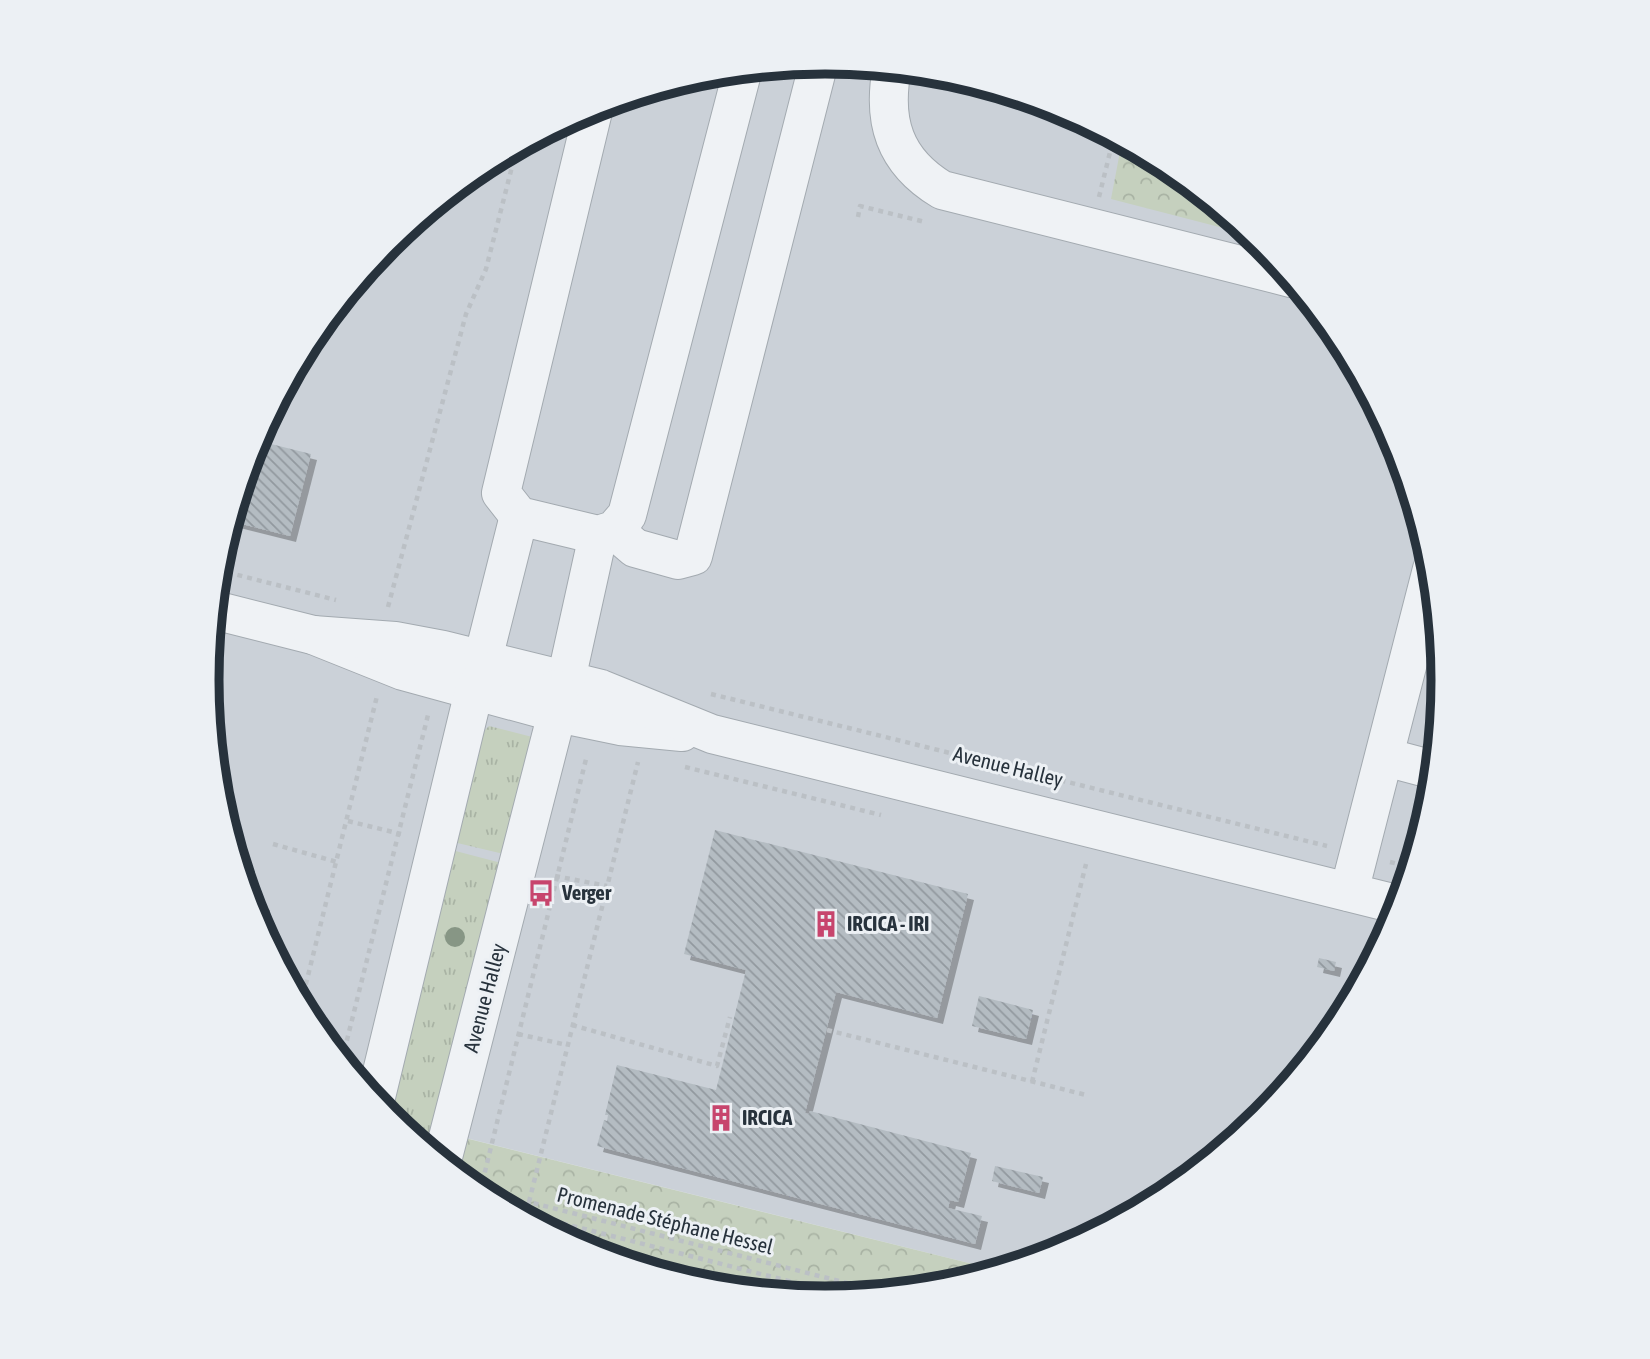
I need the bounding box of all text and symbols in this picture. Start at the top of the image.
street label: Avenue Halley [951,741,1066,791]
bus stop icon: Verger [526,878,556,908]
place label: Verger [561,880,612,904]
building icon: IRCICA - IRI [811,909,841,939]
place label: IRCICA - IRI [847,911,929,935]
street label: Avenue Halley [458,940,510,1055]
building icon: IRCICA [706,1103,736,1133]
place label: IRCICA [742,1105,793,1129]
street label: Promenade Stéphane Hessel [555,1182,776,1259]

